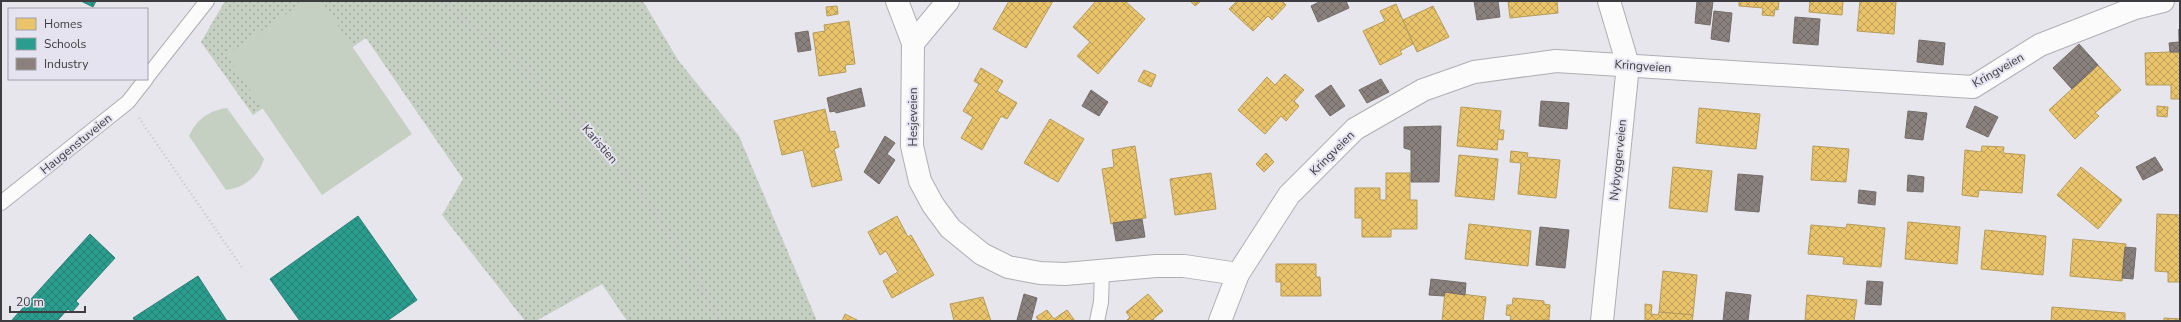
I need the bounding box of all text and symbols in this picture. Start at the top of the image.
legend [8,8,148,80]
text: Homes [44,16,82,32]
text: Schools [44,36,87,52]
street label: Kringveien [1969,49,2027,91]
text: Industry [44,56,89,72]
street label: Kringveien [1614,56,1672,76]
street label: Hesjeveien [905,88,921,146]
street label: Haugenstuveien [37,110,115,178]
street label: Nybyggerveien [1606,119,1630,201]
street label: Karistien [579,121,621,167]
street label: Kringveien [1306,127,1358,179]
scale bar [10,288,85,314]
text: 20 m [16,294,44,310]

